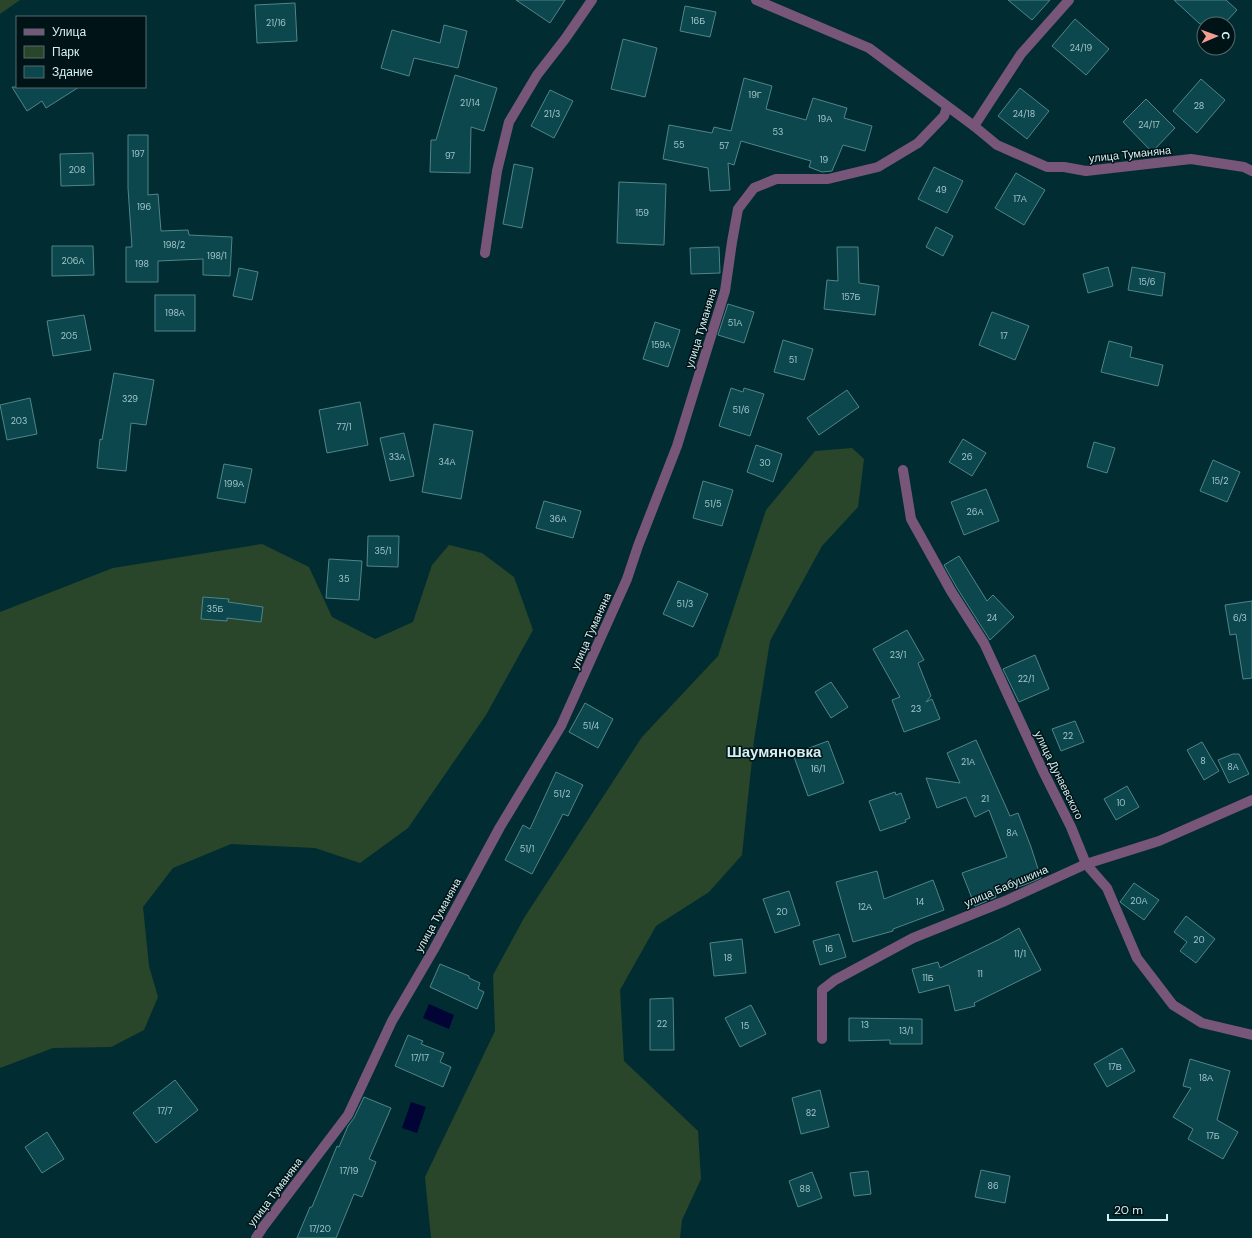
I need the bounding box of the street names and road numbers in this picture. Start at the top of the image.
street label: улица Туманяна [1088,143,1173,165]
street label: улица Туманяна [682,286,720,370]
street label: улица Туманяна [568,590,615,672]
street label: улица Дунаевского [1031,728,1087,822]
street label: улица Бабушкина [962,862,1051,910]
street label: улица Туманяна [412,875,465,954]
street label: улица Туманяна [245,1154,306,1229]

